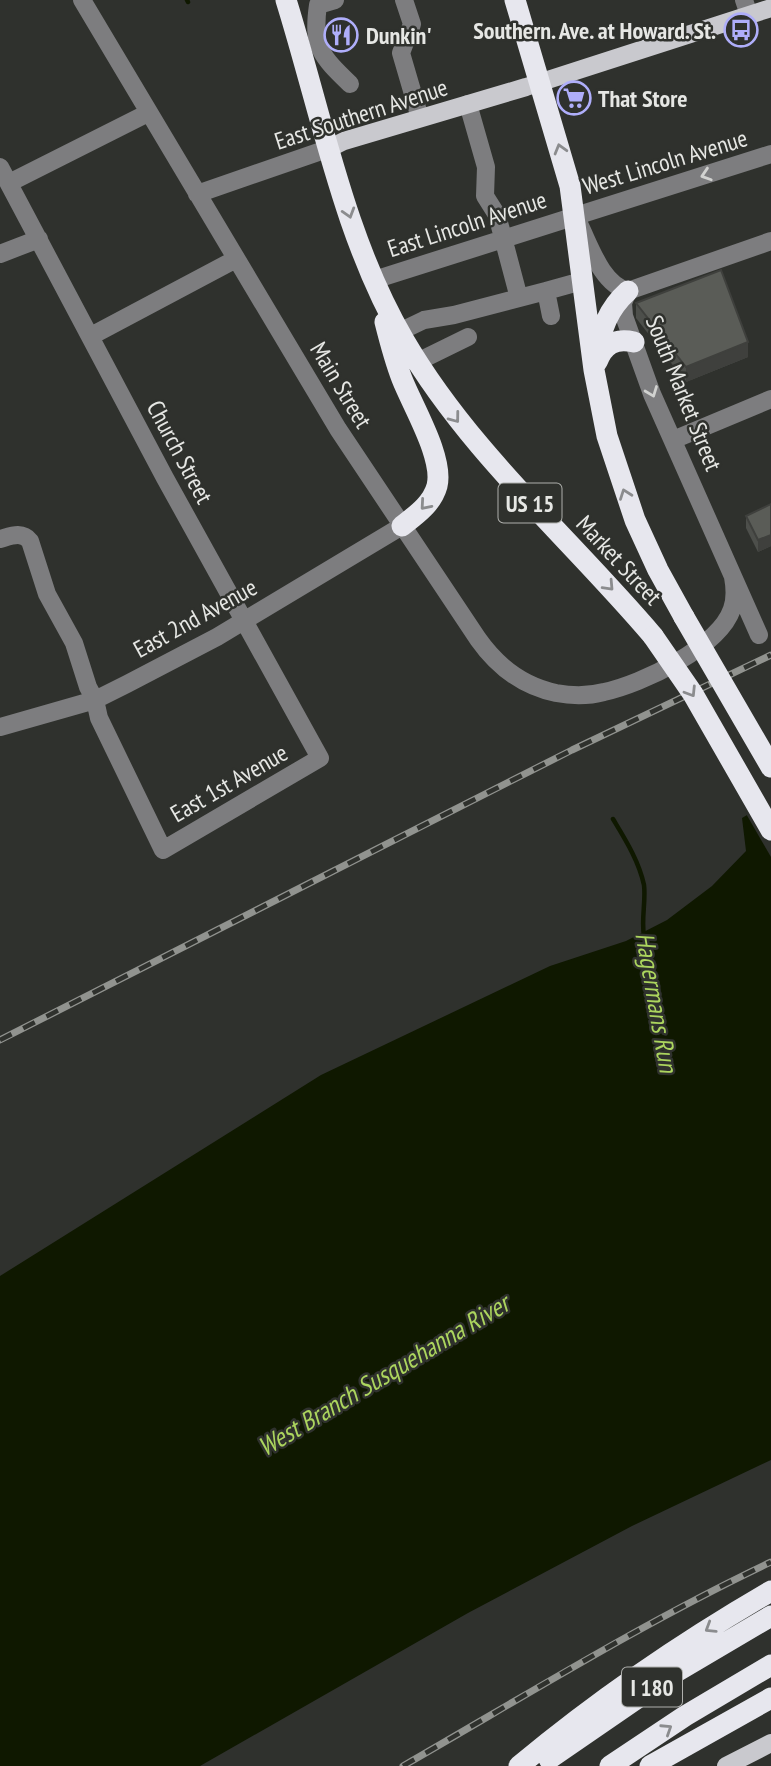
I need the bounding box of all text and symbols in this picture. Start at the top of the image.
bus stop icon: Southern. Ave. at Howard. St. [722,11,760,49]
place label: Southern. Ave. at Howard. St. [473,15,716,46]
restaurant icon: Dunkin' [322,16,360,54]
place label: Dunkin' [366,20,432,51]
street label: East Southern Avenue [271,71,451,157]
supermarket icon: That Store [555,79,593,117]
place label: That Store [598,83,687,114]
street label: West Lincoln Avenue [579,122,751,202]
one-way arrow [554,143,569,155]
one-way arrow [700,166,712,181]
street label: East Lincoln Avenue [384,184,550,264]
one-way arrow [341,207,356,219]
street label: South Market Street [639,311,729,476]
street label: Main Street [303,336,379,434]
one-way arrow [643,385,657,397]
street label: Church Street [140,395,220,509]
one-way arrow [447,410,460,423]
road number: US 15 [498,484,562,523]
one-way arrow [619,488,633,500]
one-way arrow [421,497,433,510]
street label: Market Street [570,509,669,612]
street label: East 2nd Avenue [128,571,262,665]
one-way arrow [600,578,613,591]
one-way arrow [683,685,696,698]
street label: East 1st Avenue [165,737,293,829]
water label: Hagermans Run [628,929,686,1076]
water label: West Branch Susquehanna River [251,1285,518,1463]
one-way arrow [704,1620,717,1633]
road number: I 180 [622,1668,682,1706]
one-way arrow [659,1724,672,1737]

